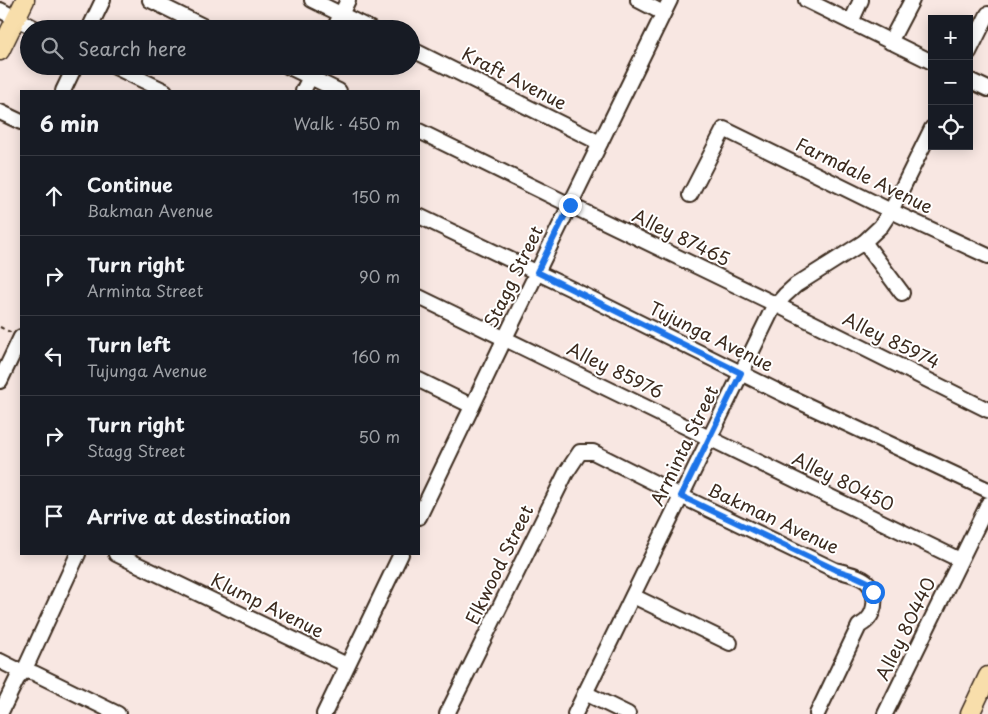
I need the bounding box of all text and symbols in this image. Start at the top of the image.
map controls [928,15,973,150]
button: + [928,15,973,60]
search box [20,20,420,75]
icon: search [38,34,66,62]
text: Search here [78,34,187,62]
street label: Kraft Avenue [458,40,572,116]
button: − [928,60,973,105]
button: locate [928,105,973,150]
text: 6 min [40,107,99,139]
text: Walk · 450 m [294,111,400,135]
street label: Farmdale Avenue [792,130,938,220]
text: Continue [87,170,173,198]
icon: ahead [40,182,68,210]
text: 150 m [352,184,400,208]
route end [559,194,582,217]
text: Bakman Avenue [87,198,213,222]
street label: Alley 87465 [628,201,735,272]
street label: Stagg Street [476,221,549,332]
text: Turn right [87,250,185,278]
icon: right [40,262,68,290]
text: 90 m [359,264,400,288]
text: Arminta Street [87,278,203,302]
street label: Tujunga Avenue [645,294,779,378]
street label: Alley 85974 [839,305,945,375]
text: Turn left [87,330,171,358]
street label: Alley 85976 [563,335,668,405]
icon: left [40,342,68,370]
text: 160 m [352,344,400,368]
text: Tujunga Avenue [87,358,207,382]
street label: Arminta Street [643,381,724,510]
text: Turn right [87,410,185,438]
icon: right [40,422,68,450]
text: 50 m [359,424,400,448]
text: Stagg Street [87,438,185,462]
street label: Alley 80450 [788,444,899,517]
street label: Bakman Avenue [704,475,844,560]
street label: Elkwood Street [458,500,539,629]
icon: arrive [40,502,68,530]
text: Arrive at destination [87,502,291,530]
street label: Klump Avenue [207,566,329,644]
street label: Alley 80440 [868,572,941,685]
route start [862,581,885,604]

